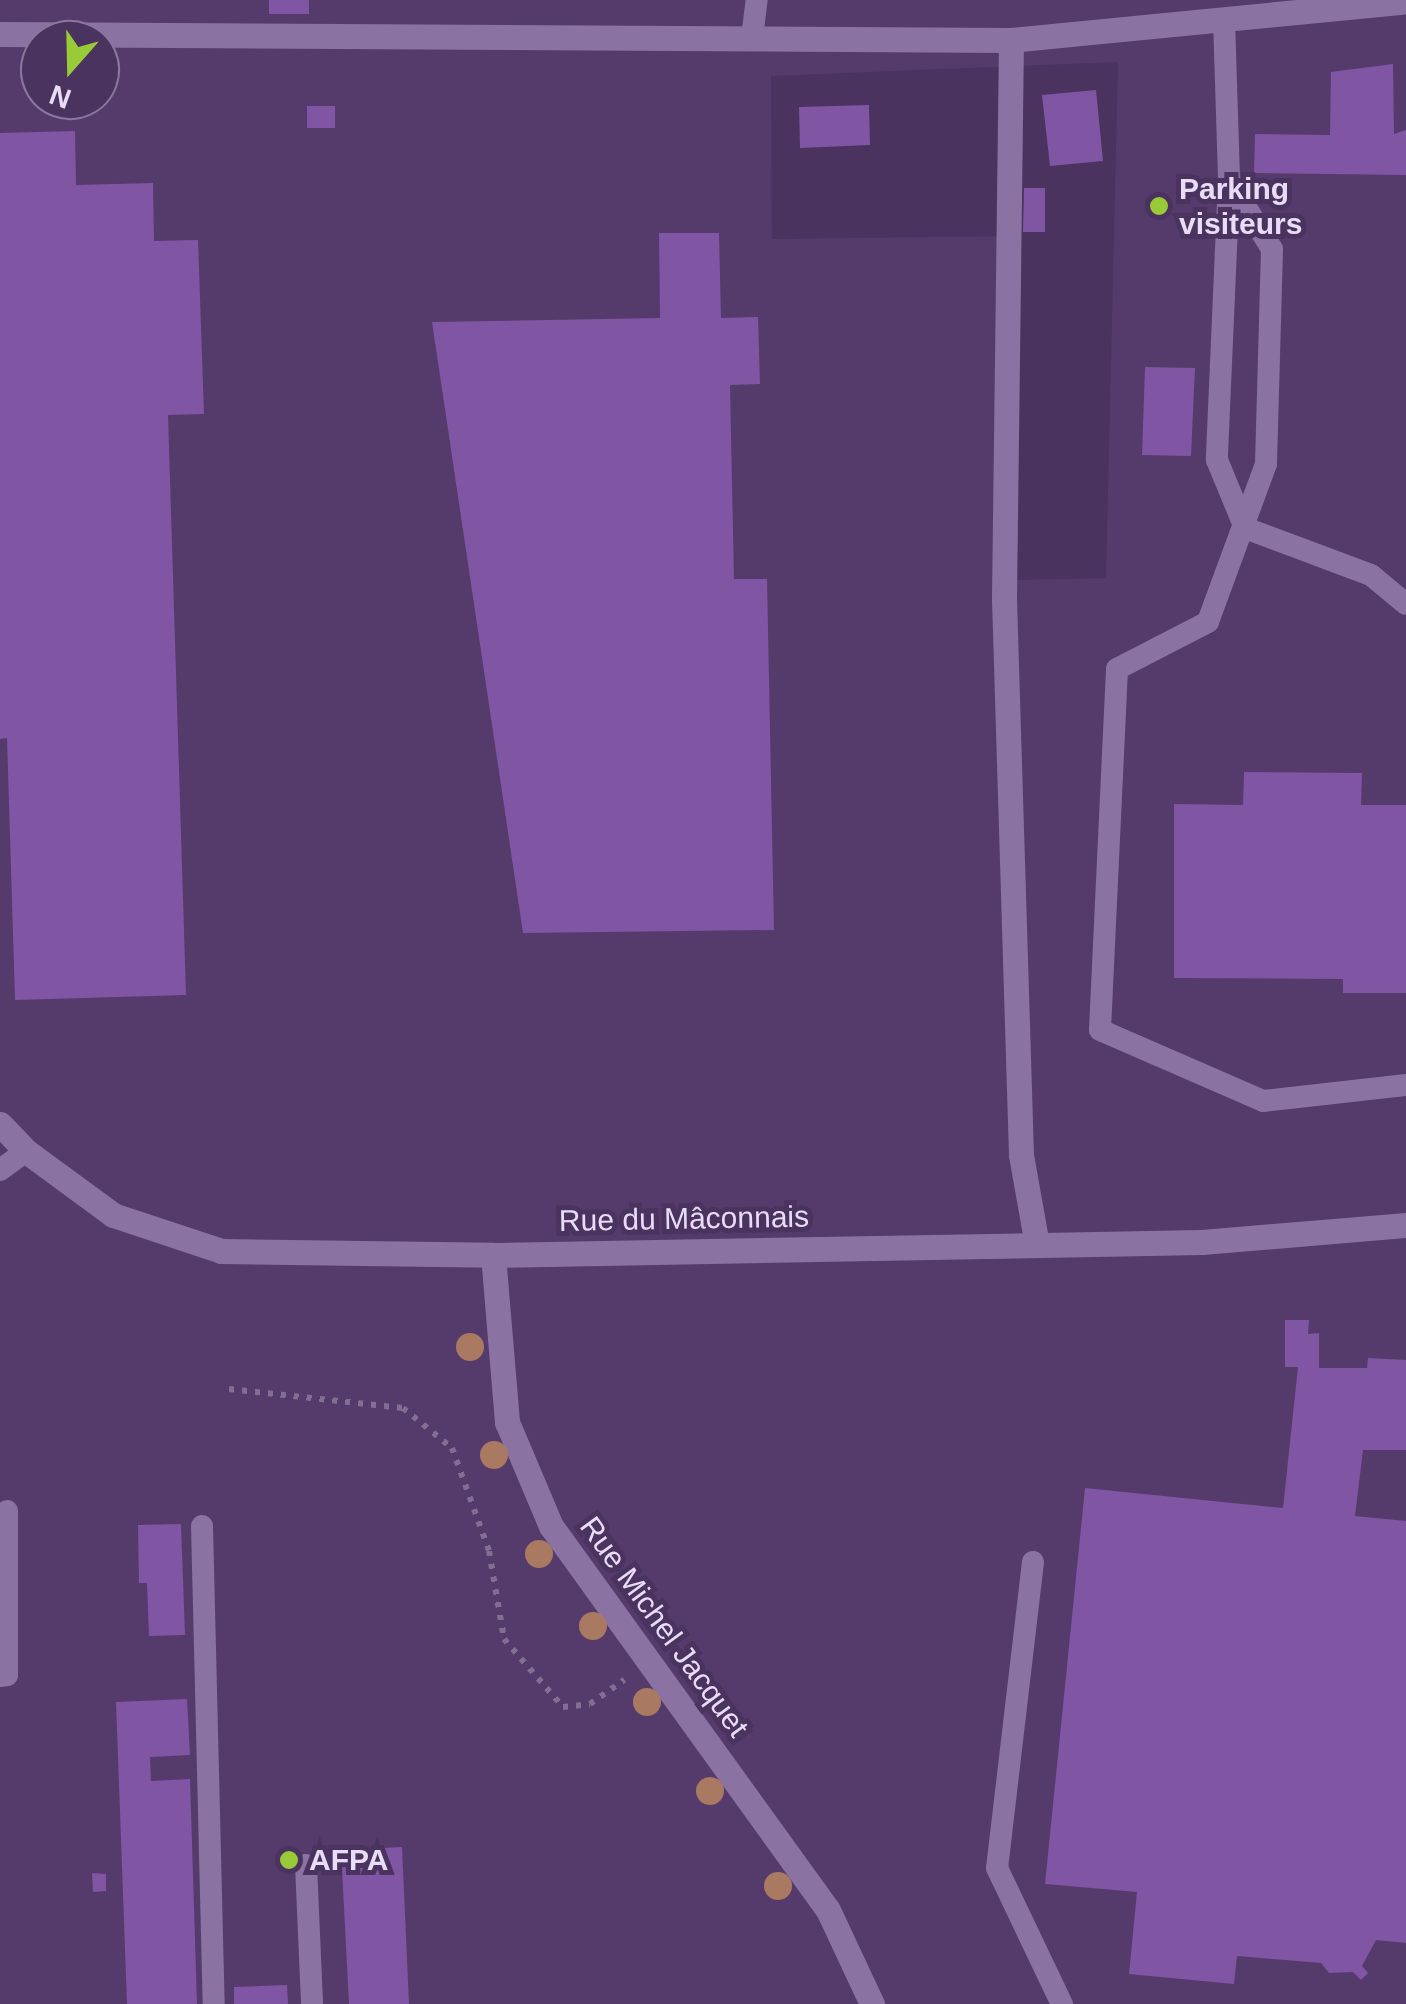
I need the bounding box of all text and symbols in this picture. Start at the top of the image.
north arrow [20,20,120,120]
text: N [45,79,75,115]
place label: Parking visiteurs [1179,171,1302,242]
marker: Parking visiteurs [1148,195,1170,217]
street label: Rue du Mâconnais [559,1199,809,1239]
street label: Rue Michel Jacquet [572,1510,756,1744]
place label: AFPA [309,1842,388,1878]
marker: AFPA [278,1849,300,1871]

